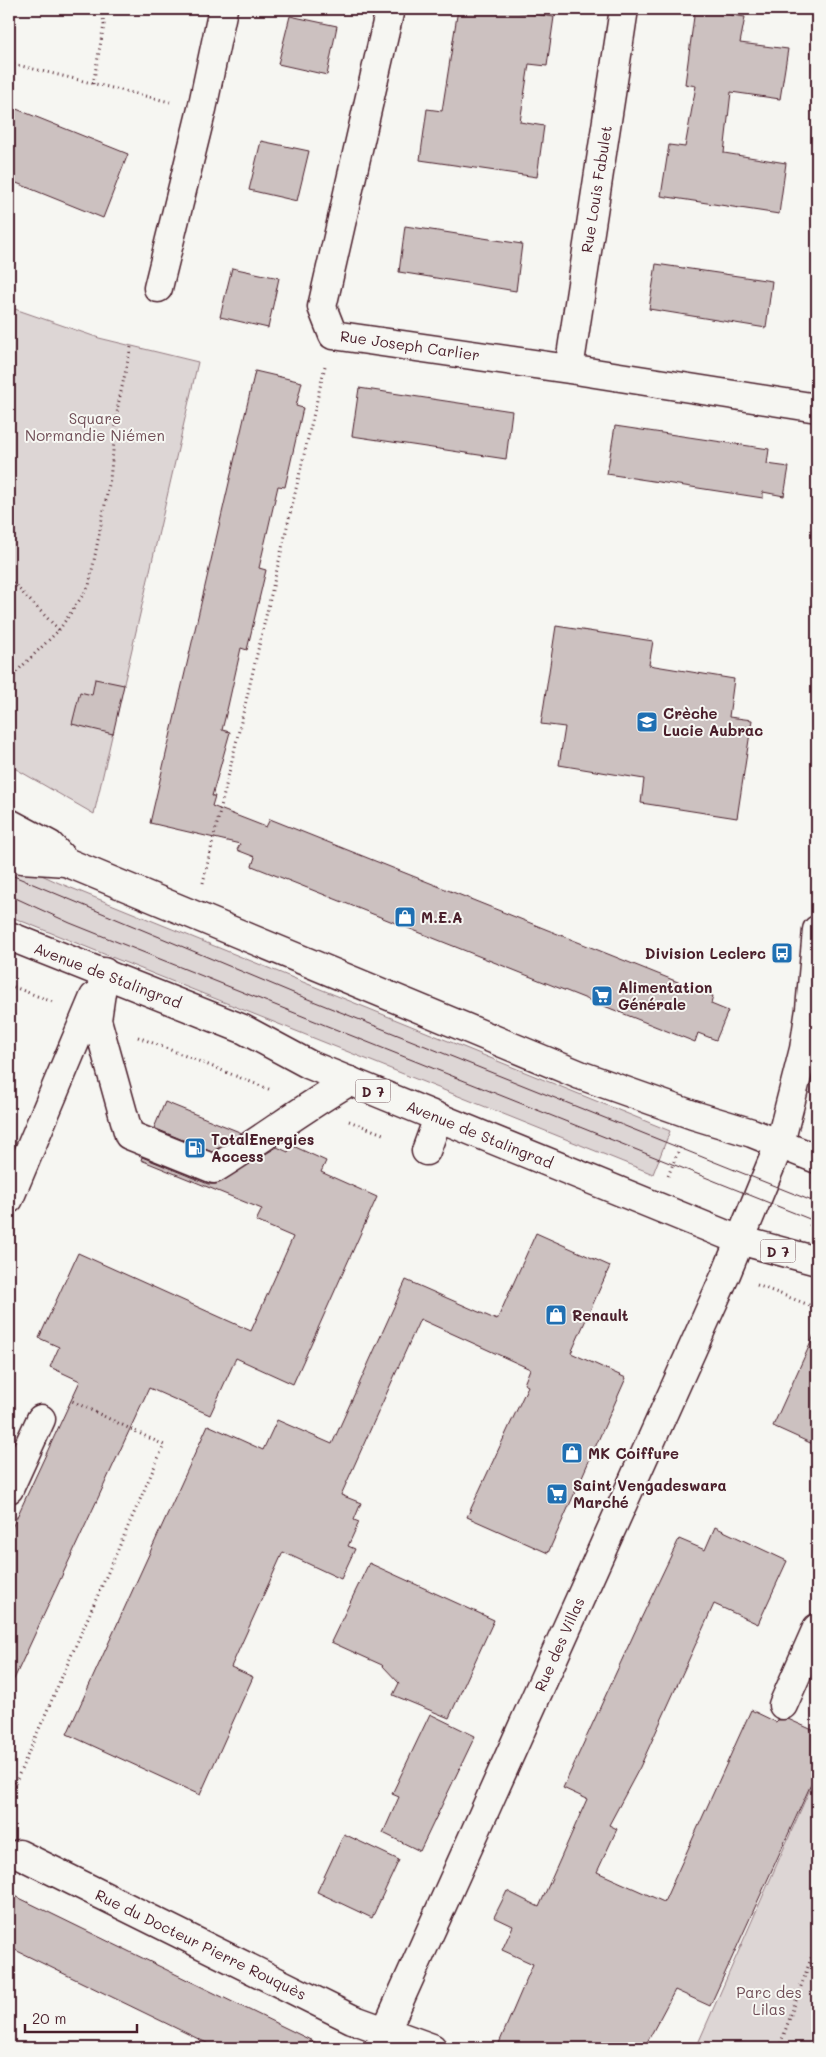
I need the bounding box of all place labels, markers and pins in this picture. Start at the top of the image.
place label: Crèche Lucie Aubrac [663,703,763,740]
school or university icon: Crèche Lucie Aubrac [635,710,659,734]
shop icon: M.E.A [393,905,417,929]
place label: M.E.A [421,907,462,927]
bus stop icon: Division Leclerc [770,941,794,965]
place label: Division Leclerc [645,943,766,963]
place label: Alimentation Générale [618,977,712,1014]
supermarket icon: Alimentation Générale [590,984,614,1008]
place label: TotalEnergies Access [211,1129,314,1166]
fuel station icon: TotalEnergies Access [183,1136,207,1160]
shop icon: Renault [544,1303,568,1327]
place label: Renault [572,1305,629,1325]
shop icon: MK Coiffure [560,1441,584,1465]
place label: MK Coiffure [588,1443,679,1463]
place label: Saint Vengadeswara Marché [573,1475,727,1512]
supermarket icon: Saint Vengadeswara Marché [545,1482,569,1506]

